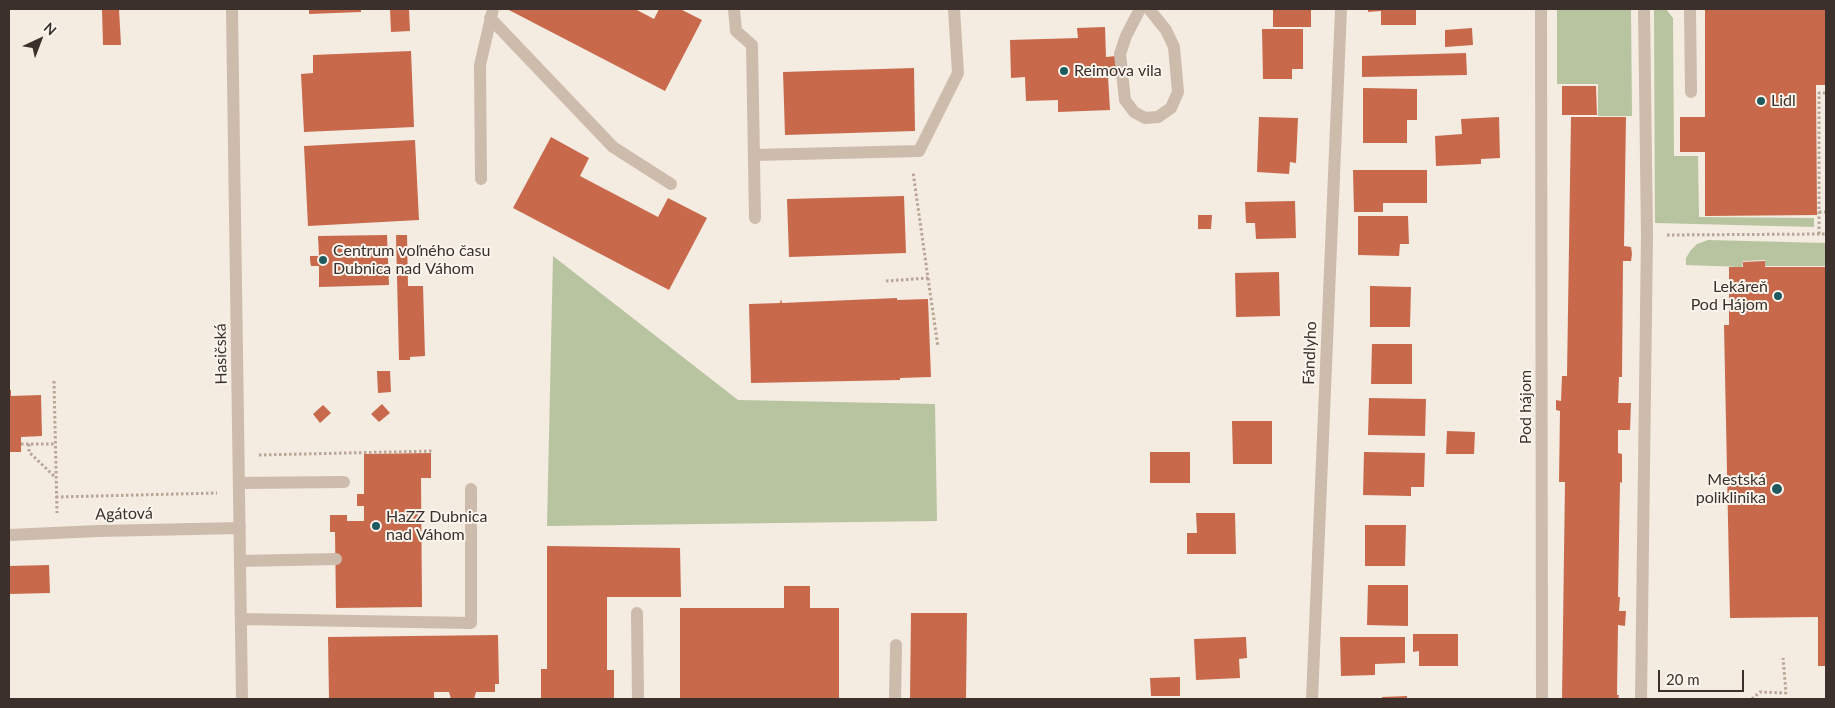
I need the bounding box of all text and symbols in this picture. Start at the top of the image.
north arrow [15,15,65,65]
text: N [41,19,60,39]
place label: Reimova vila [1074,61,1162,81]
marker: Reimova vila [1058,65,1070,77]
place label: Lidl [1771,91,1796,111]
marker: Lidl [1755,95,1767,107]
place label: Centrum voľného času Dubnica nad Váhom [333,241,490,279]
marker: Centrum voľného času Dubnica nad Váhom [317,254,329,266]
place label: Lekáreň Pod Hájom [1691,277,1768,315]
marker: Lekáreň Pod Hájom [1772,290,1784,302]
street label: Fándlyho [1299,321,1321,385]
street label: Hasičská [211,323,231,385]
street label: Pod hájom [1516,370,1536,444]
place label: Mestská poliklinika [1696,470,1766,508]
marker: Mestská poliklinika [1770,482,1784,496]
street label: Agátová [95,504,153,524]
place label: HaZZ Dubnica nad Váhom [386,507,487,545]
marker: HaZZ Dubnica nad Váhom [370,520,382,532]
scale bar [1660,660,1746,692]
text: 20 m [1666,670,1700,688]

